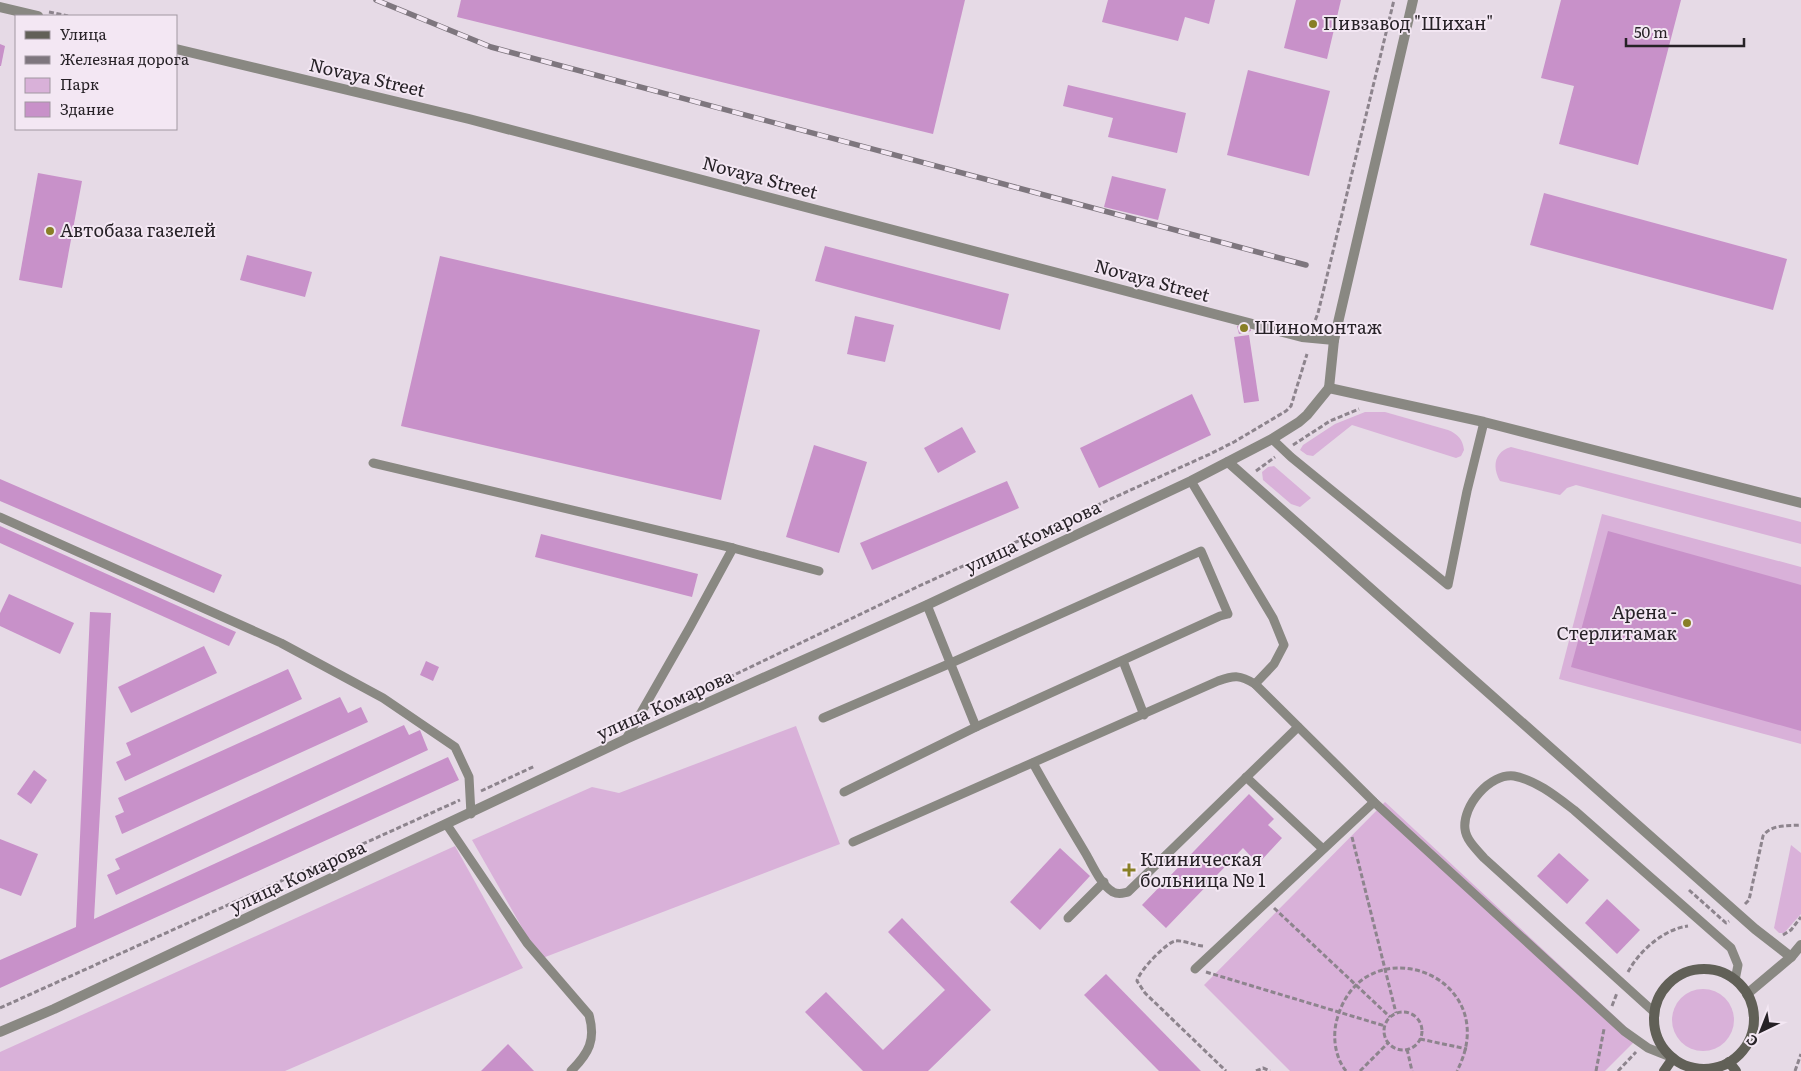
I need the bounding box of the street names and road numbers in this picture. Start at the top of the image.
street label: Novaya Street [307,50,429,103]
street label: Novaya Street [700,148,822,205]
street label: Novaya Street [1092,251,1214,308]
street label: улица Комарова [960,492,1105,579]
street label: улица Комарова [592,661,737,746]
street label: улица Комарова [225,832,370,919]

